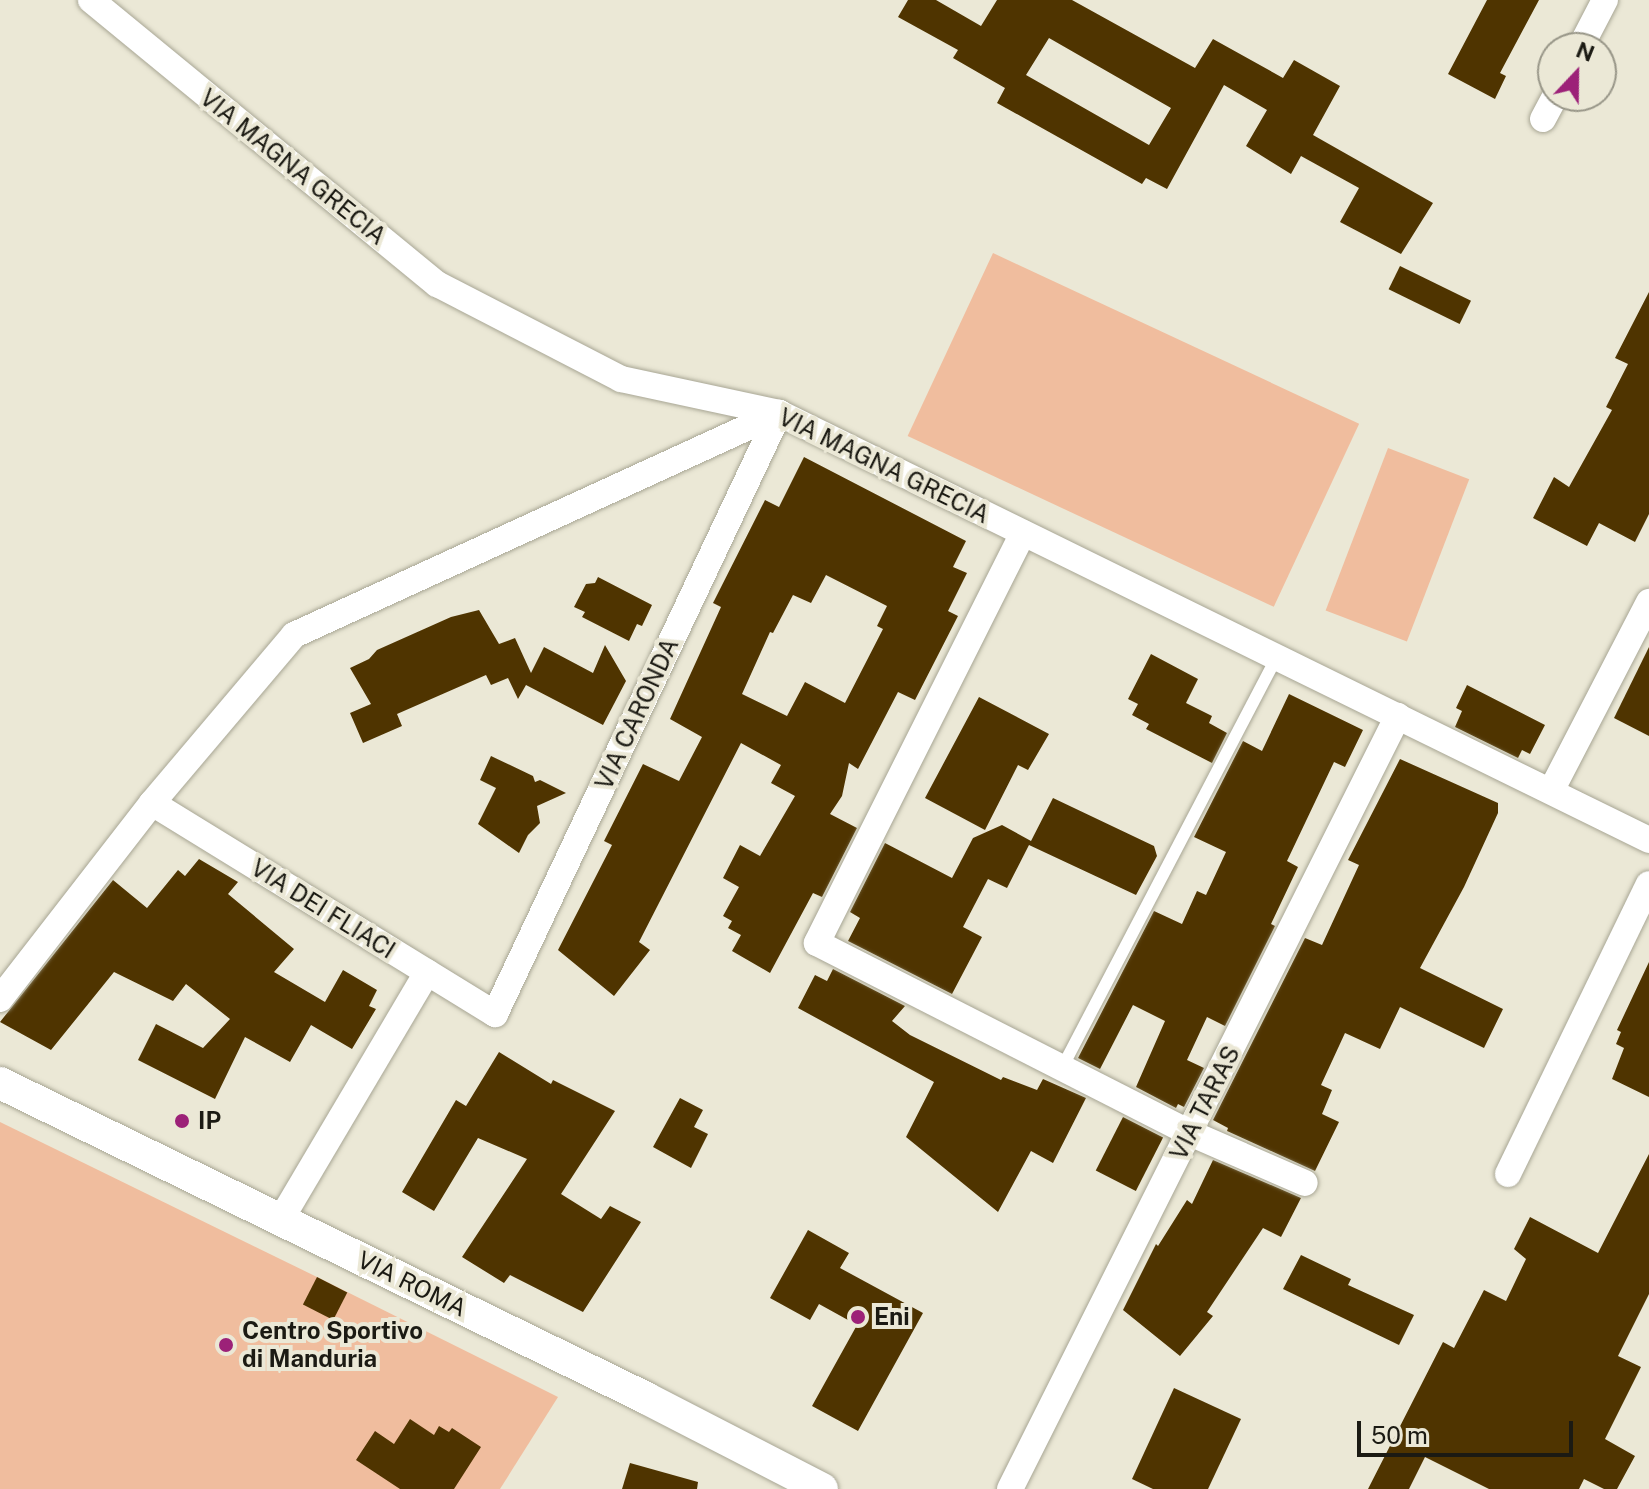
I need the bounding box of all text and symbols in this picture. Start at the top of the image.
north arrow [1537,32,1617,112]
text: N [1572,36,1598,67]
street label: VIA MAGNA GRECIA [194,83,392,251]
street label: VIA MAGNA GRECIA [774,402,994,530]
street label: VIA CARONDA [589,634,685,794]
street label: VIA DEI FLIACI [246,853,400,965]
street label: VIA TARAS [1164,1041,1246,1165]
place label: IP [198,1107,221,1135]
marker: IP [173,1112,191,1130]
street label: VIA ROMA [353,1245,471,1323]
place label: Eni [874,1303,910,1331]
marker: Eni [849,1308,867,1326]
place label: Centro Sportivo di Manduria [242,1317,423,1373]
marker: Centro Sportivo di Manduria [217,1336,235,1354]
scale bar [1361,1405,1577,1455]
text: 50 m [1371,1421,1428,1449]

